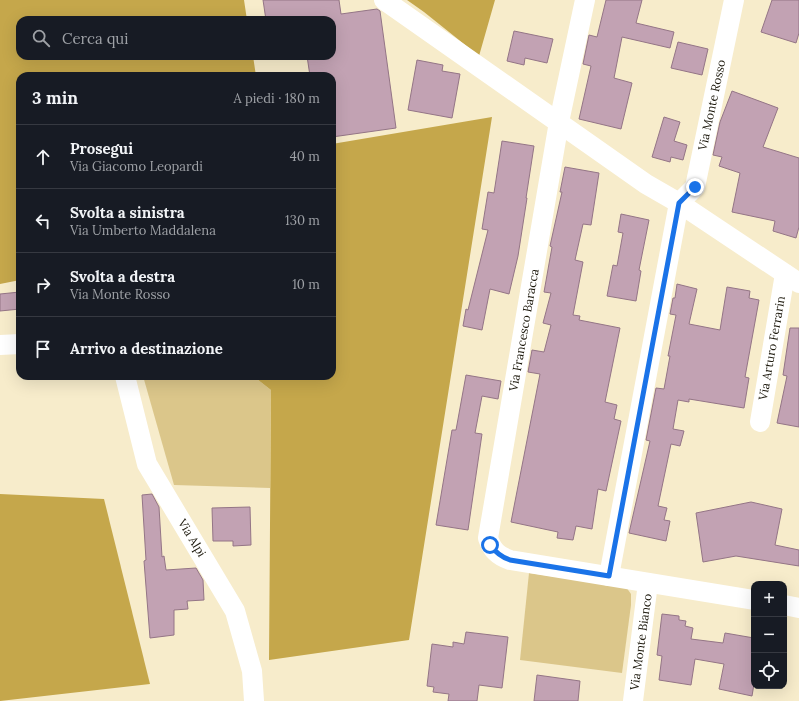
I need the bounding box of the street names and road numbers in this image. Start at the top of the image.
street label: Via Monte Rosso [694,58,728,153]
street label: Via Francesco Baracca [505,267,542,393]
street label: Via Arturo Ferrarin [755,295,788,402]
street label: Via Alpi [175,515,210,559]
street label: Via Monte Bianco [626,593,655,692]

